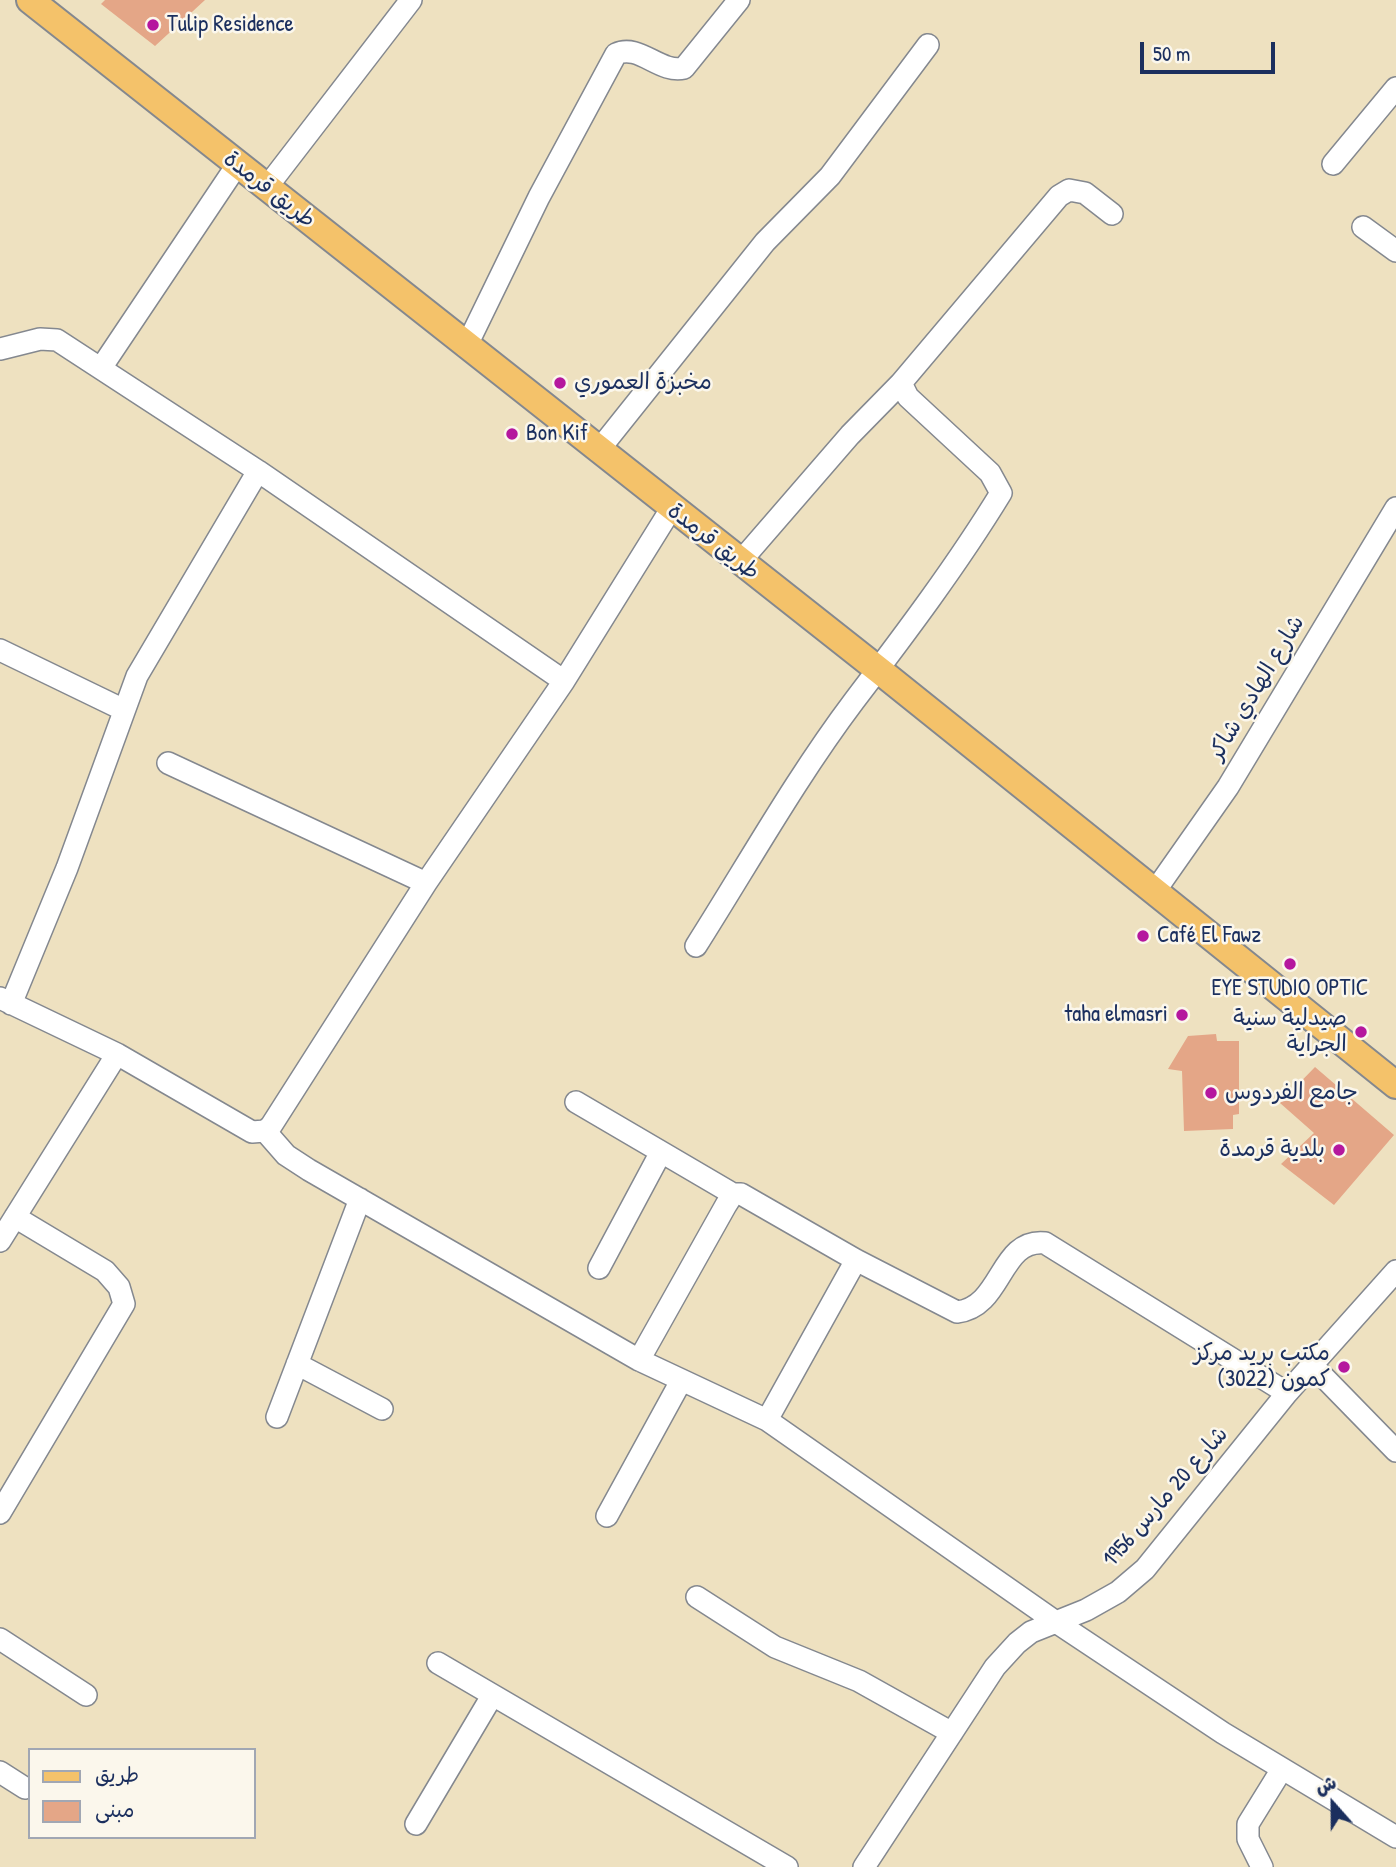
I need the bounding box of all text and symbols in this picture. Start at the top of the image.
place label: Tulip Residence [167,11,294,39]
marker: Tulip Residence [145,17,161,33]
scale bar [1144,28,1279,72]
text: 50 m [1153,39,1190,68]
street label: طريق قرمدة [217,145,321,235]
place label: مخبزة العموري [574,369,712,397]
marker: مخبزة العموري [552,375,568,391]
place label: Bon Kif [526,420,588,448]
marker: Bon Kif [504,426,520,442]
street label: طريق قرمدة [661,497,765,587]
street label: شارع الهادي شاكر [1203,611,1311,765]
place label: Café El Fawz [1157,922,1261,950]
marker: Café El Fawz [1135,928,1151,944]
marker: EYE STUDIO OPTIC [1282,956,1298,972]
place label: EYE STUDIO OPTIC [1212,975,1368,1003]
place label: taha elmasri [1064,1001,1168,1029]
place label: صيدلية سنية الجراية [1233,1005,1347,1059]
marker: taha elmasri [1174,1007,1190,1023]
marker: صيدلية سنية الجراية [1353,1024,1369,1040]
place label: جامع الفردوس [1225,1079,1358,1107]
marker: جامع الفردوس [1203,1085,1219,1101]
place label: بلدية قرمدة [1219,1136,1325,1164]
marker: بلدية قرمدة [1331,1142,1347,1158]
place label: مكتب بريد مركز كمون (3022) [1194,1340,1330,1394]
marker: مكتب بريد مركز كمون (3022) [1336,1359,1352,1375]
street label: شارع 20 مارس 1956 [1098,1421,1234,1573]
legend [28,1748,256,1839]
text: طريق [95,1760,139,1789]
north arrow [1298,1769,1368,1839]
text: ش [1311,1769,1340,1800]
text: مبنى [95,1795,134,1824]

